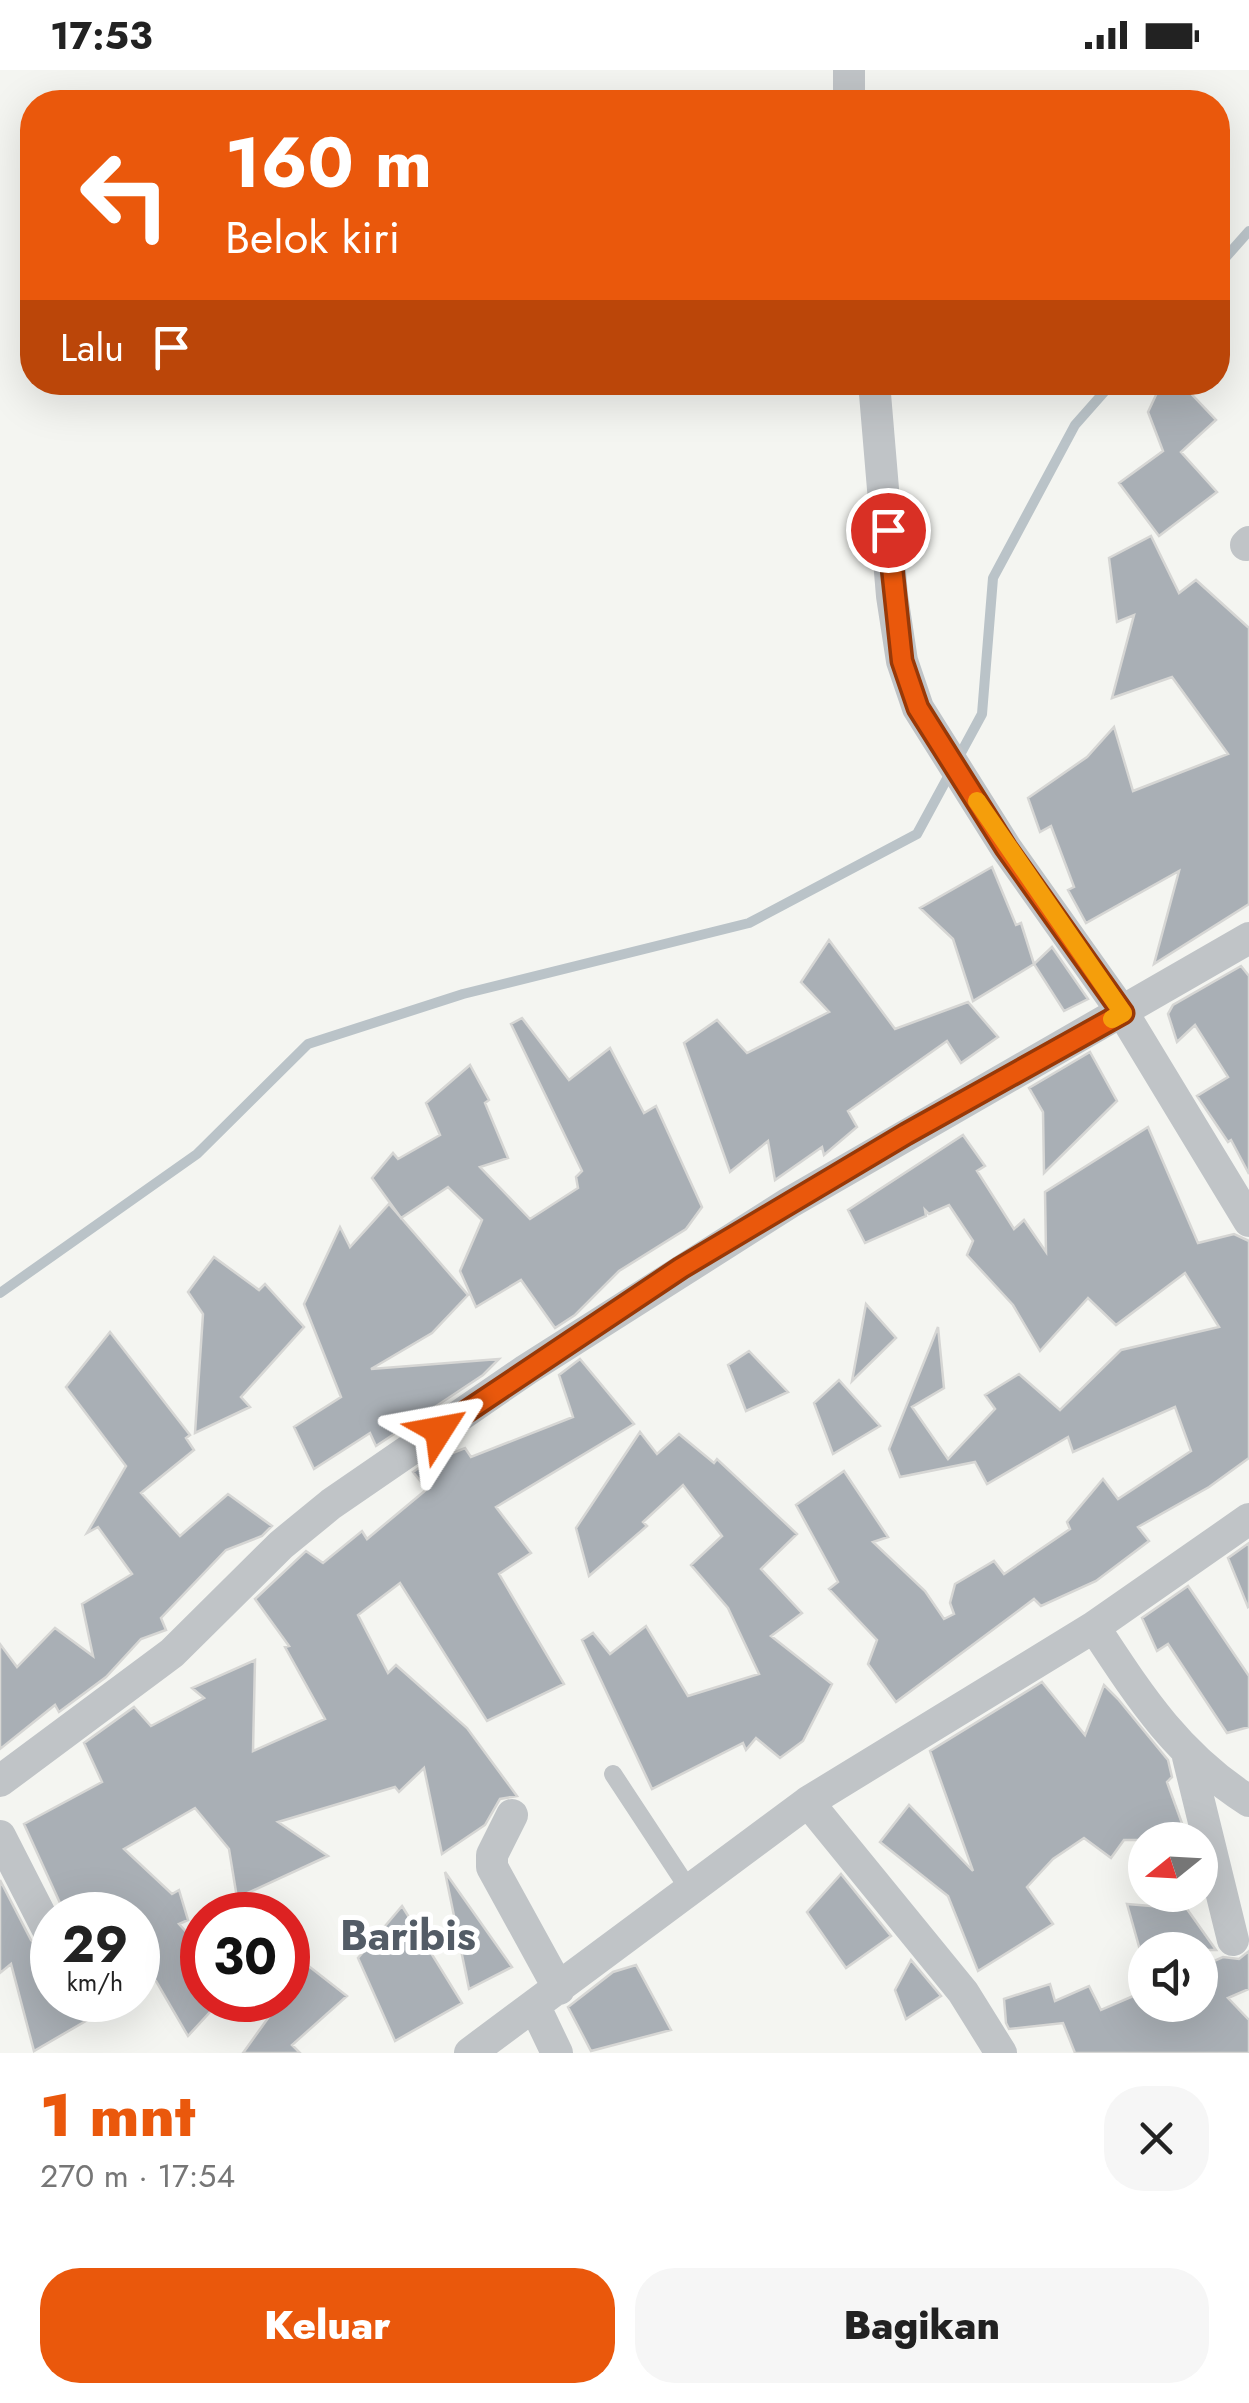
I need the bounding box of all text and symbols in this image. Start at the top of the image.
text: 17:53 [50,8,153,63]
text: 160 m [225,112,432,213]
icon: left [60,130,190,260]
text: Belok kiri [225,205,400,270]
text: Lalu [60,320,124,375]
icon: arrive [144,320,199,375]
pin [846,488,931,573]
icon: arrive [861,503,916,558]
position arrow [387,1378,491,1482]
north arrow [1128,1822,1218,1912]
map controls [1128,1822,1218,2022]
speed limit sign: 30 [180,1892,310,2022]
district label: Baribis [340,1905,476,1966]
text: 29 [62,1908,128,1981]
button: sound [1128,1932,1218,2022]
text: km/h [67,1964,123,2000]
text: 1 mnt [40,2072,195,2159]
button: close [1104,2086,1209,2191]
text: 270 m · 17:54 [40,2153,235,2199]
button: Keluar [40,2268,615,2383]
button: Bagikan [635,2268,1209,2383]

